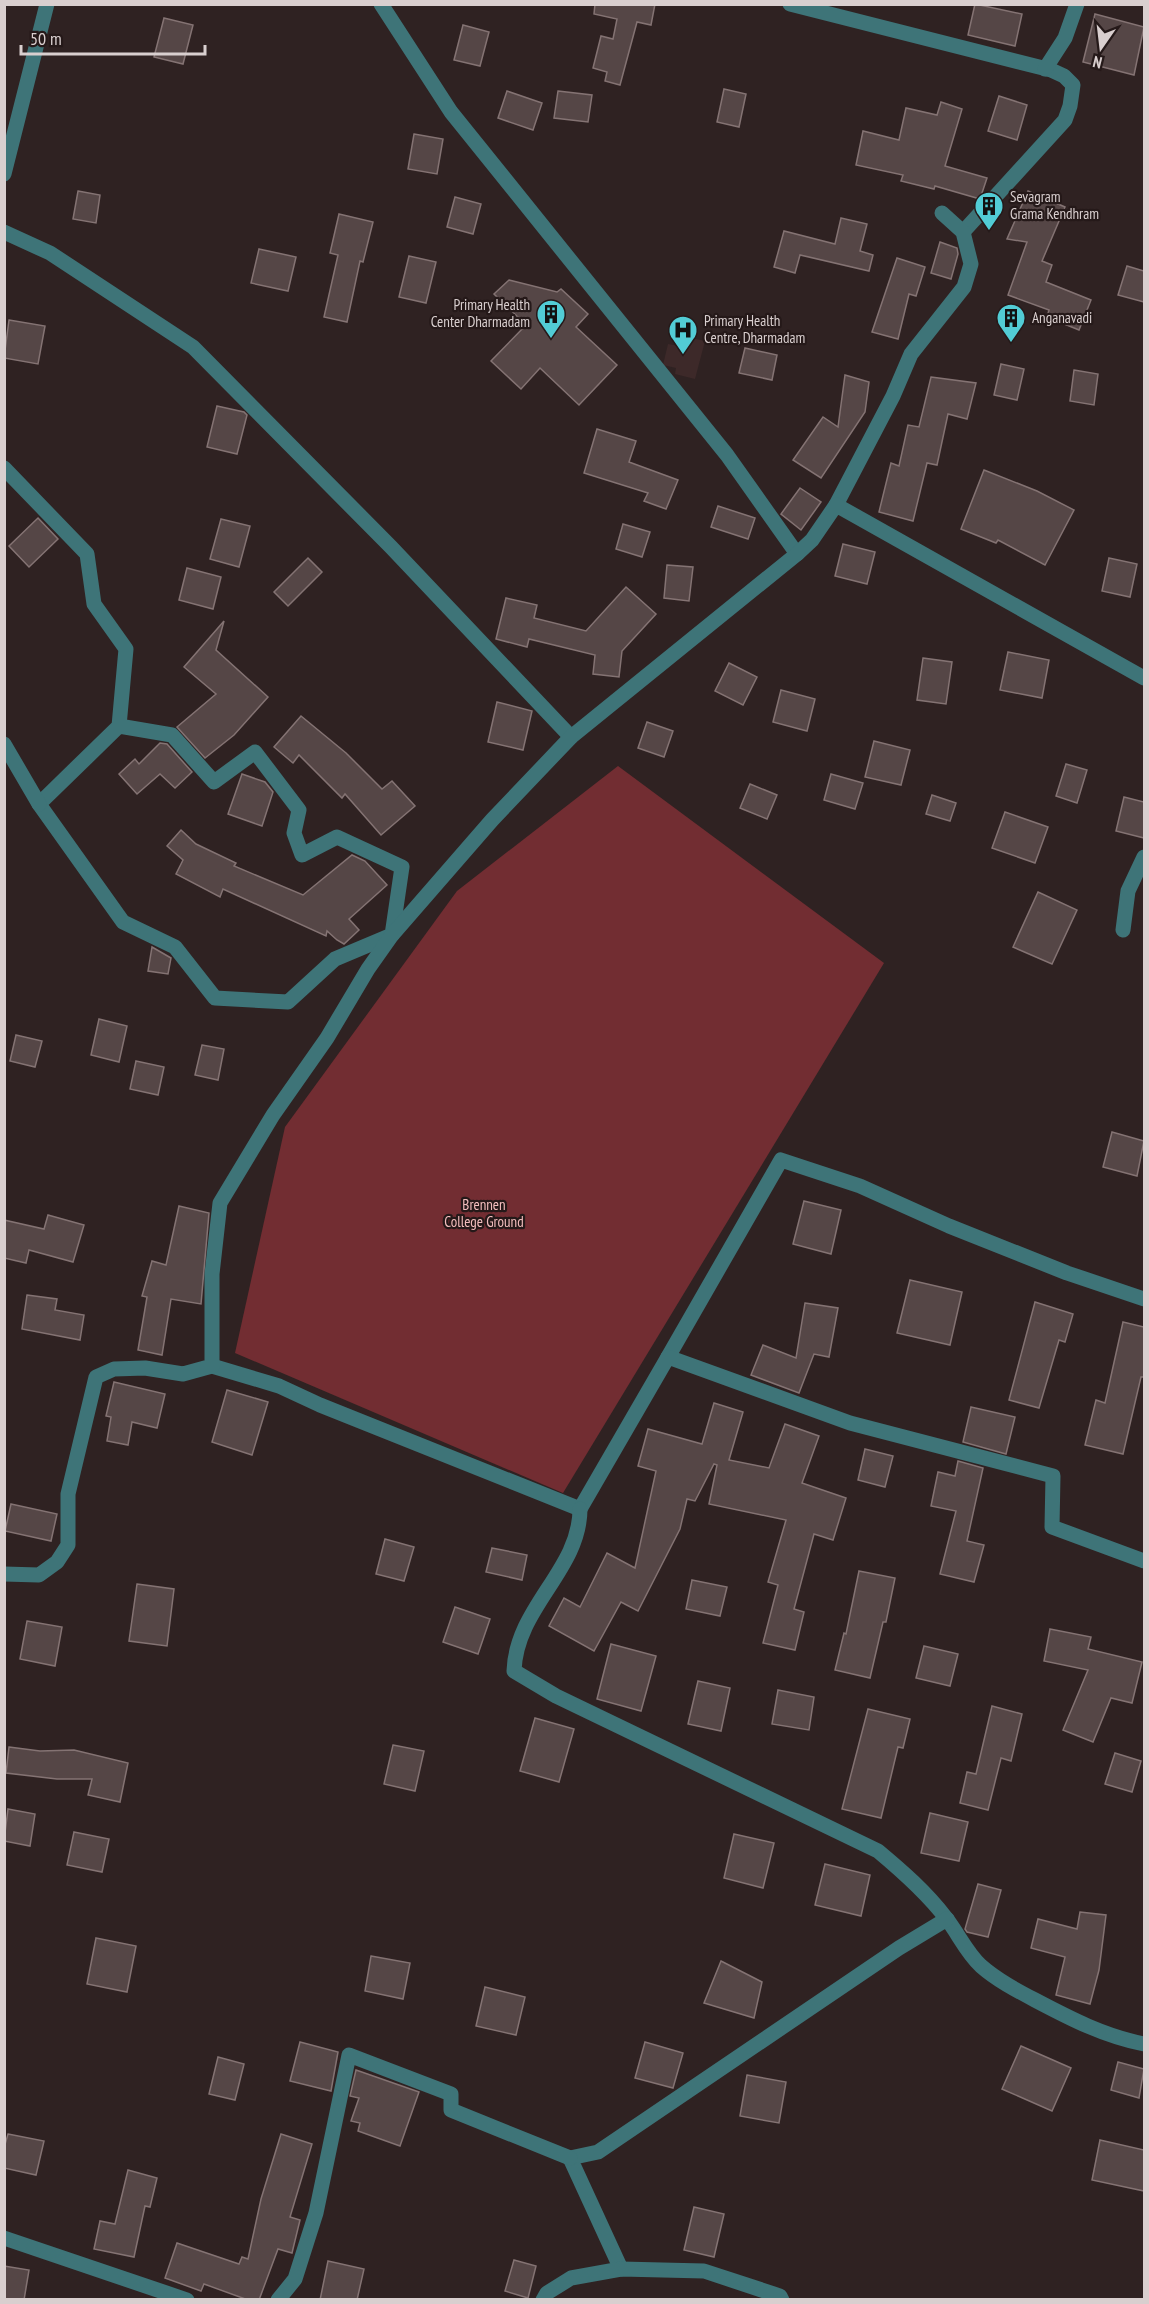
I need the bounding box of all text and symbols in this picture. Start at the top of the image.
scale bar [21,18,206,56]
north arrow [1071,18,1131,78]
text: 50 m [30,27,62,50]
text: N [1091,52,1104,73]
place label: Sevagram Grama Kendhram [1010,187,1099,223]
building icon: Sevagram Grama Kendhram [973,190,1005,232]
place label: Primary Health Center Dharmadam [431,295,530,331]
building icon: Primary Health Center Dharmadam [535,298,567,340]
building icon: Anganavadi [995,302,1027,344]
place label: Anganavadi [1032,308,1092,327]
place label: Primary Health Centre, Dharmadam [704,311,805,347]
hospital icon: Primary Health Centre, Dharmadam [667,314,699,356]
park label: Brennen College Ground [444,1195,524,1231]

